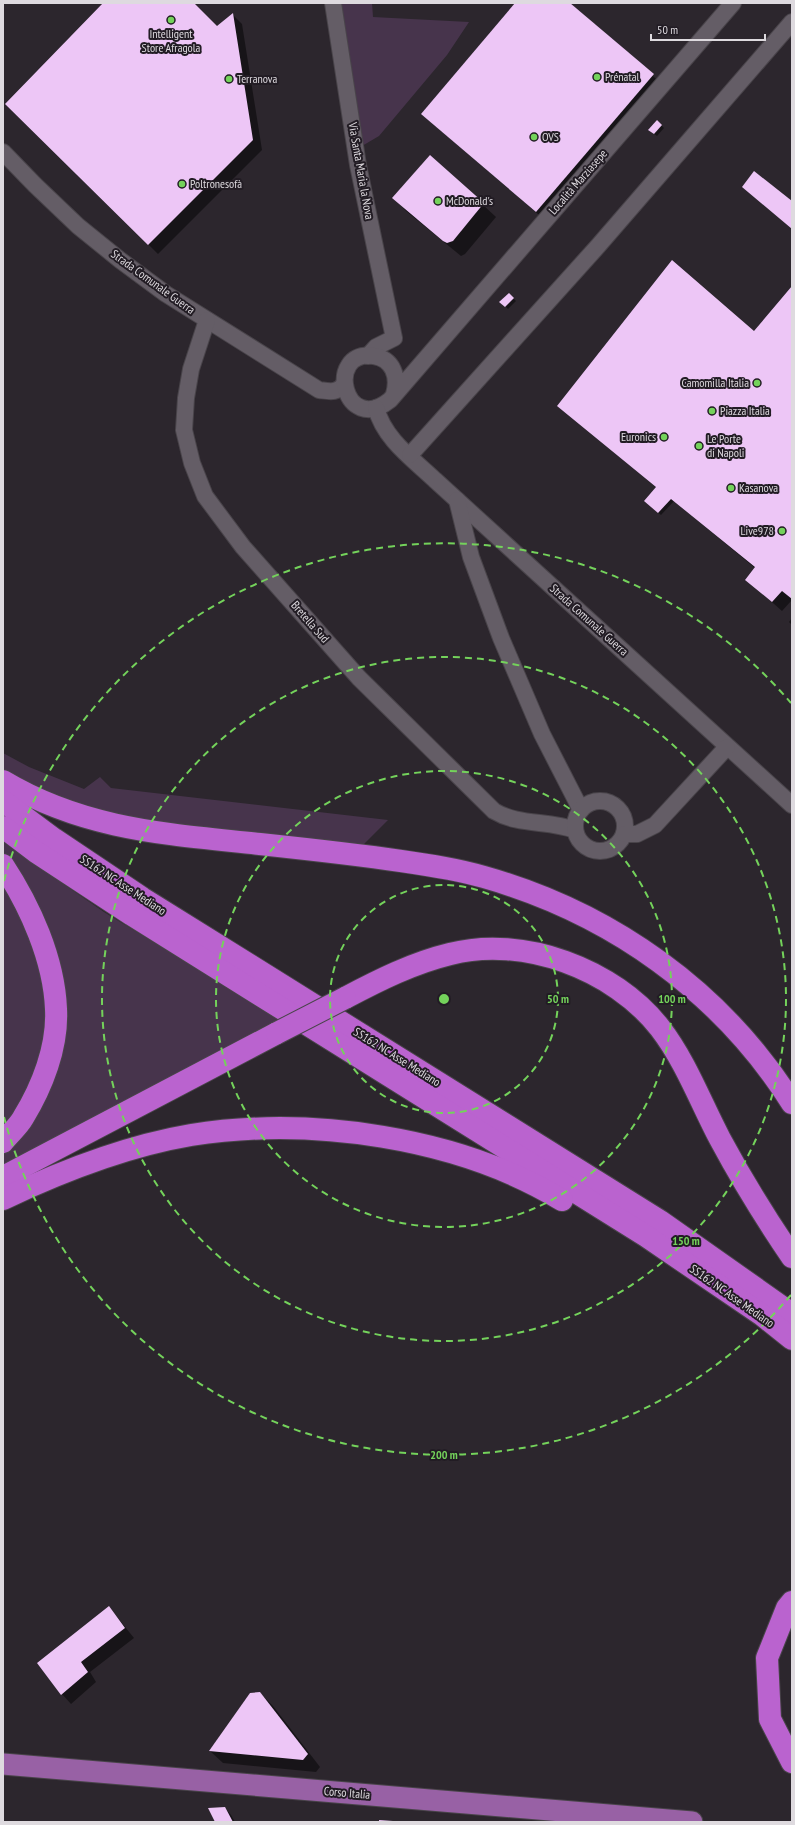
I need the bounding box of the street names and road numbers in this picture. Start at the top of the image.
street label: Via Santa Maria la Nova [345,120,377,221]
street label: Località Marziasepe [545,146,610,217]
street label: Strada Comunale Guerra [108,246,198,317]
street label: Strada Comunale Guerra [547,581,632,659]
street label: Bretella Sud [288,598,333,646]
street label: SS162 NC Asse Mediano [77,851,169,918]
street label: SS162 NC Asse Mediano [351,1024,444,1089]
street label: SS162 NC Asse Mediano [687,1261,777,1330]
street label: Corso Italia [323,1783,371,1802]

